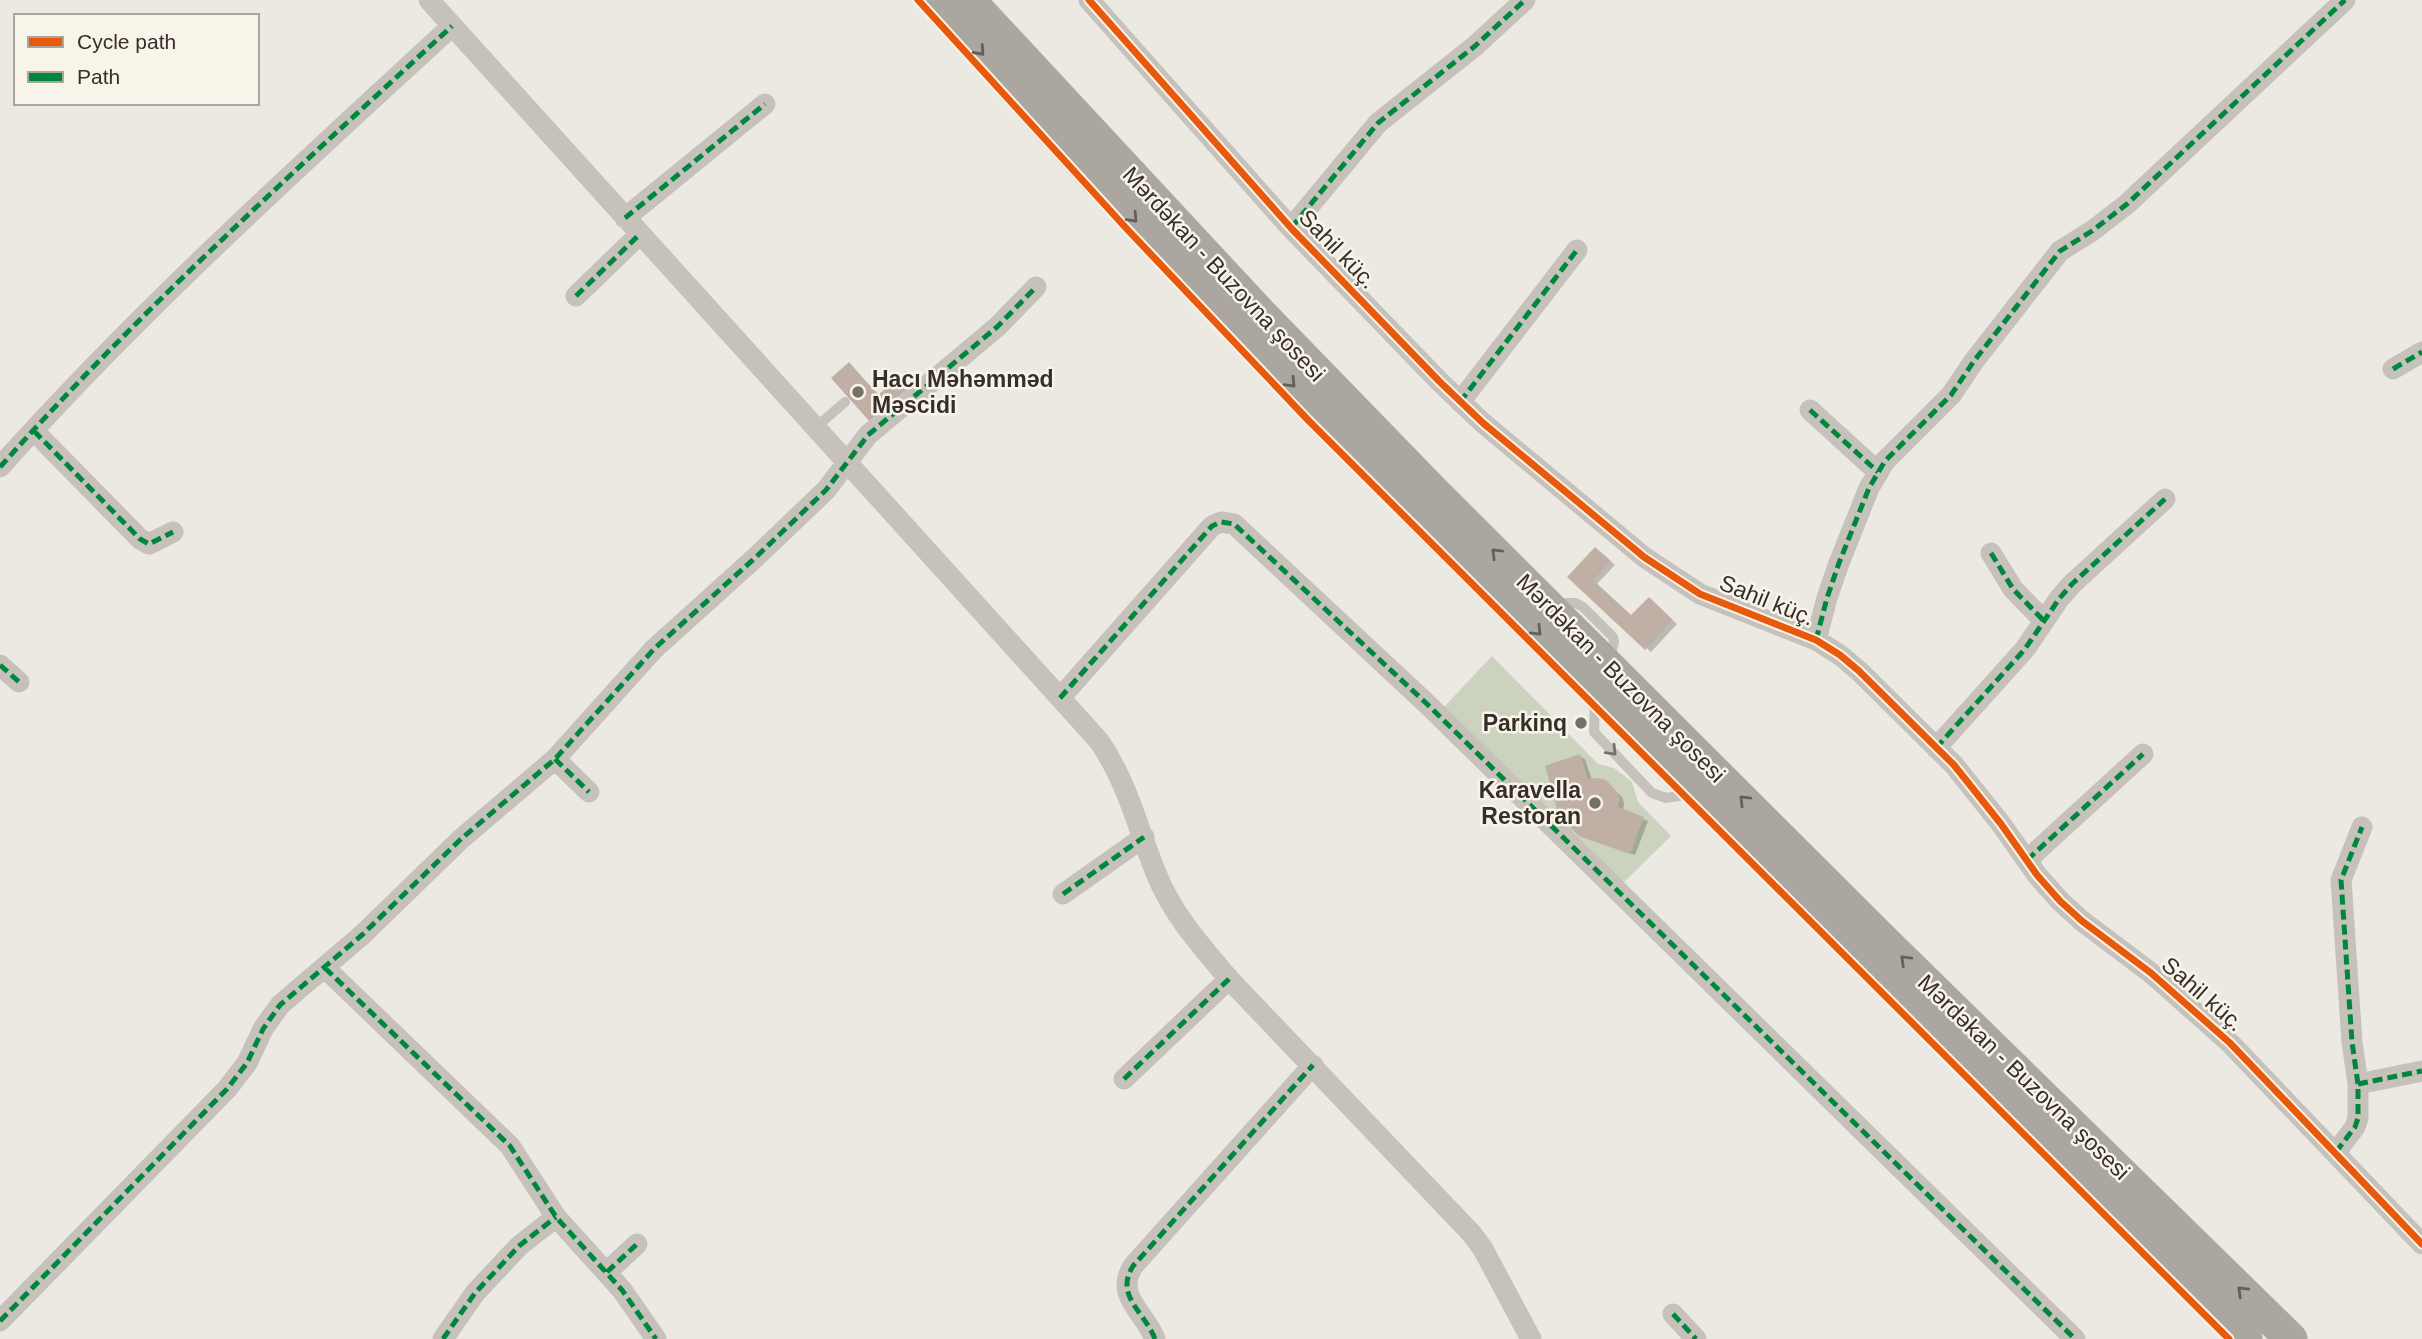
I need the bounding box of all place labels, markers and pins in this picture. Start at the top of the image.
place label: Hacı Məhəmməd Məscidi [872,366,1054,418]
marker: Hacı Məhəmməd Məscidi [850,384,866,400]
place label: Parkinq [1483,710,1567,736]
marker: Parkinq [1573,715,1589,731]
place label: Karavella Restoran [1479,777,1581,829]
marker: Karavella Restoran [1587,795,1603,811]

